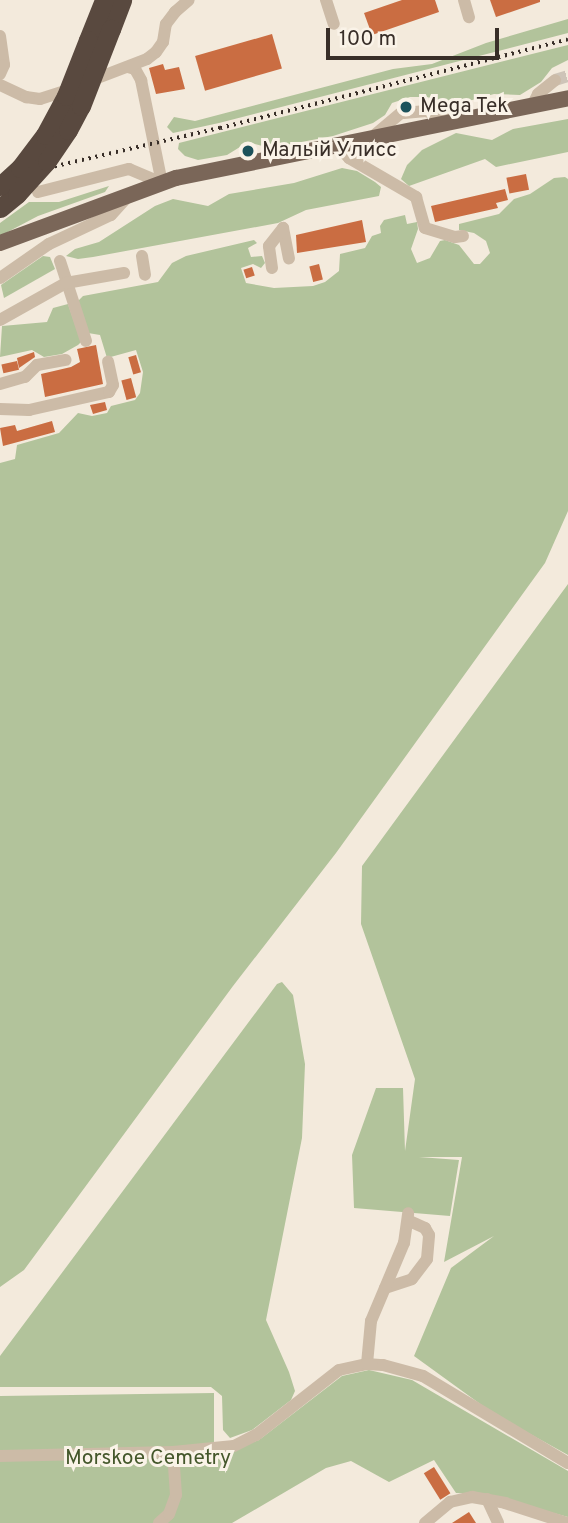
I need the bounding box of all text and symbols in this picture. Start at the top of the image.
scale bar [330,14,503,58]
text: 100 m [339,26,396,53]
place label: Mega Tek [420,94,509,120]
marker: Mega Tek [398,99,414,115]
place label: Малый Улисс [262,138,397,164]
marker: Малый Улисс [240,143,256,159]
park label: Morskoe Cemetry [65,1446,231,1472]

